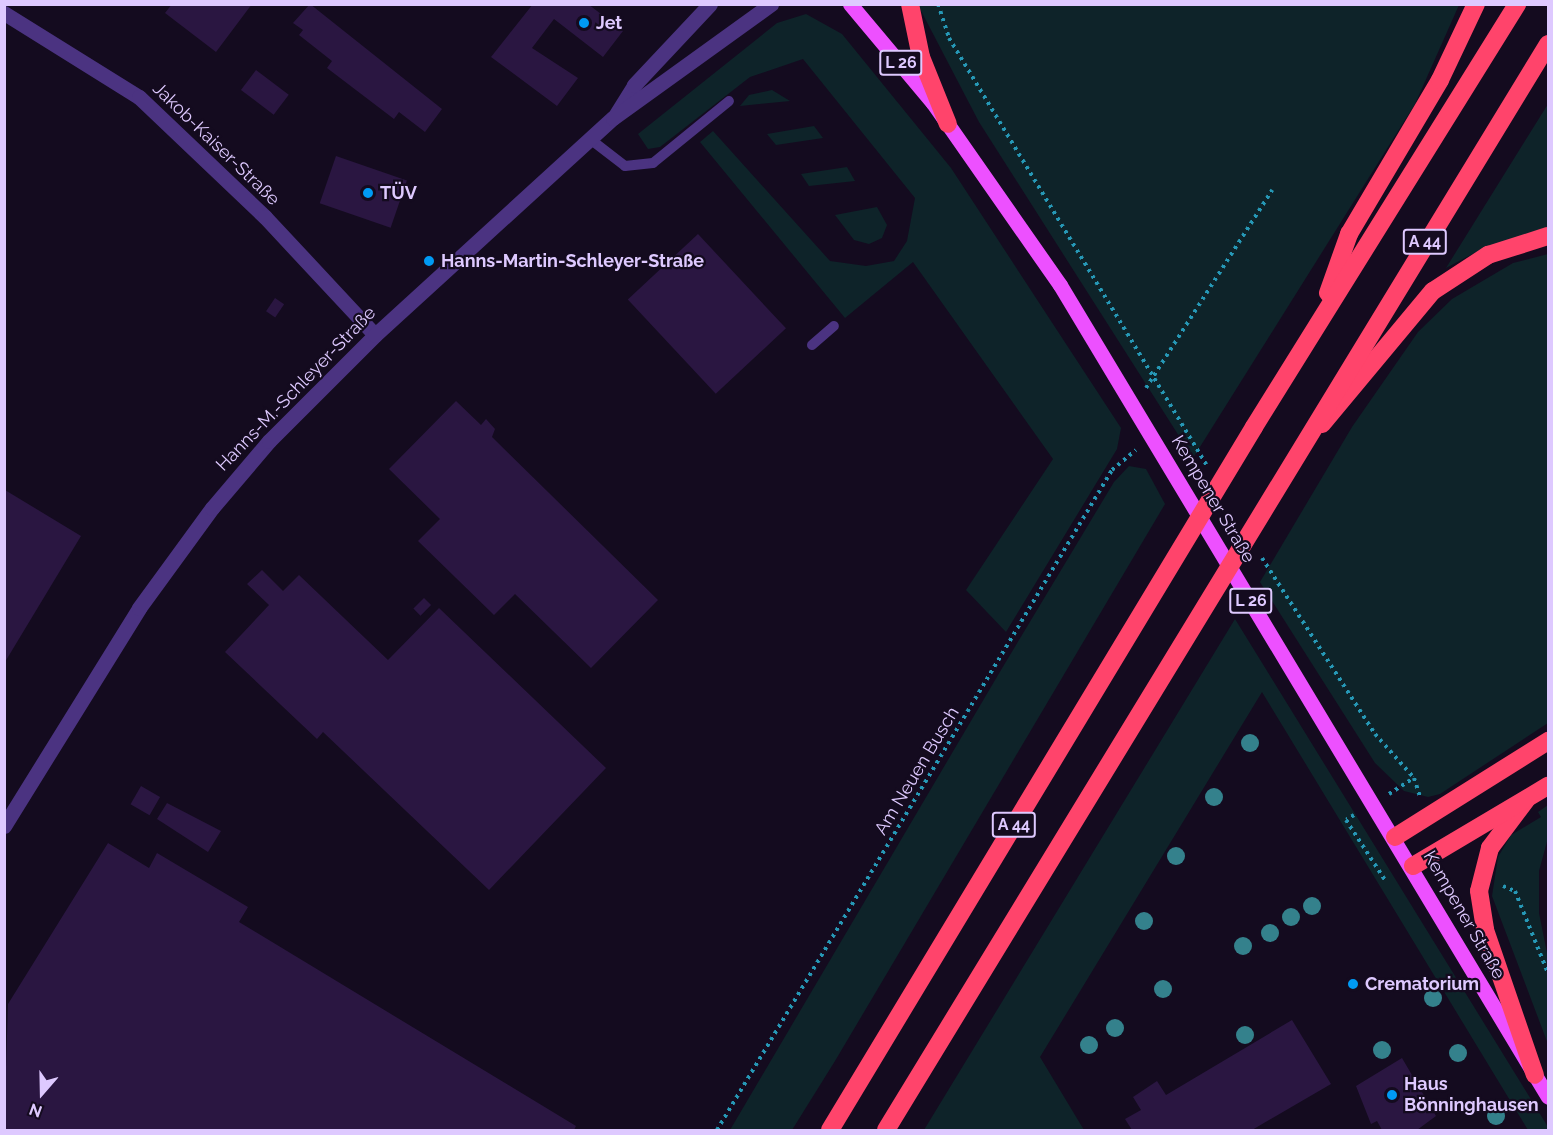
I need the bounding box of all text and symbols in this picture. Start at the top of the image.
place label: Jet [596,12,622,34]
marker: Jet [577,16,591,30]
road number: L 26 [878,50,924,76]
street label: Jakob-Kaiser-Straße [148,78,284,210]
place label: TÜV [380,182,417,204]
marker: TÜV [361,186,375,200]
road number: A 44 [1402,229,1448,255]
place label: Hanns-Martin-Schleyer-Straße [441,250,704,272]
marker: Hanns-Martin-Schleyer-Straße [422,254,436,268]
street label: Hanns-M.-Schleyer-Straße [212,302,380,476]
street label: Kempener Straße [1166,431,1260,567]
road number: L 26 [1228,588,1274,614]
street label: Am Neuen Busch [870,703,964,839]
road number: A 44 [992,812,1036,838]
street label: Kempener Straße [1418,847,1510,983]
place label: Crematorium [1365,973,1479,995]
marker: Crematorium [1346,977,1360,991]
north arrow [12,1063,72,1123]
place label: Haus Bönninghausen [1404,1074,1539,1116]
marker: Haus Bönninghausen [1385,1088,1399,1102]
text: N [27,1099,45,1121]

